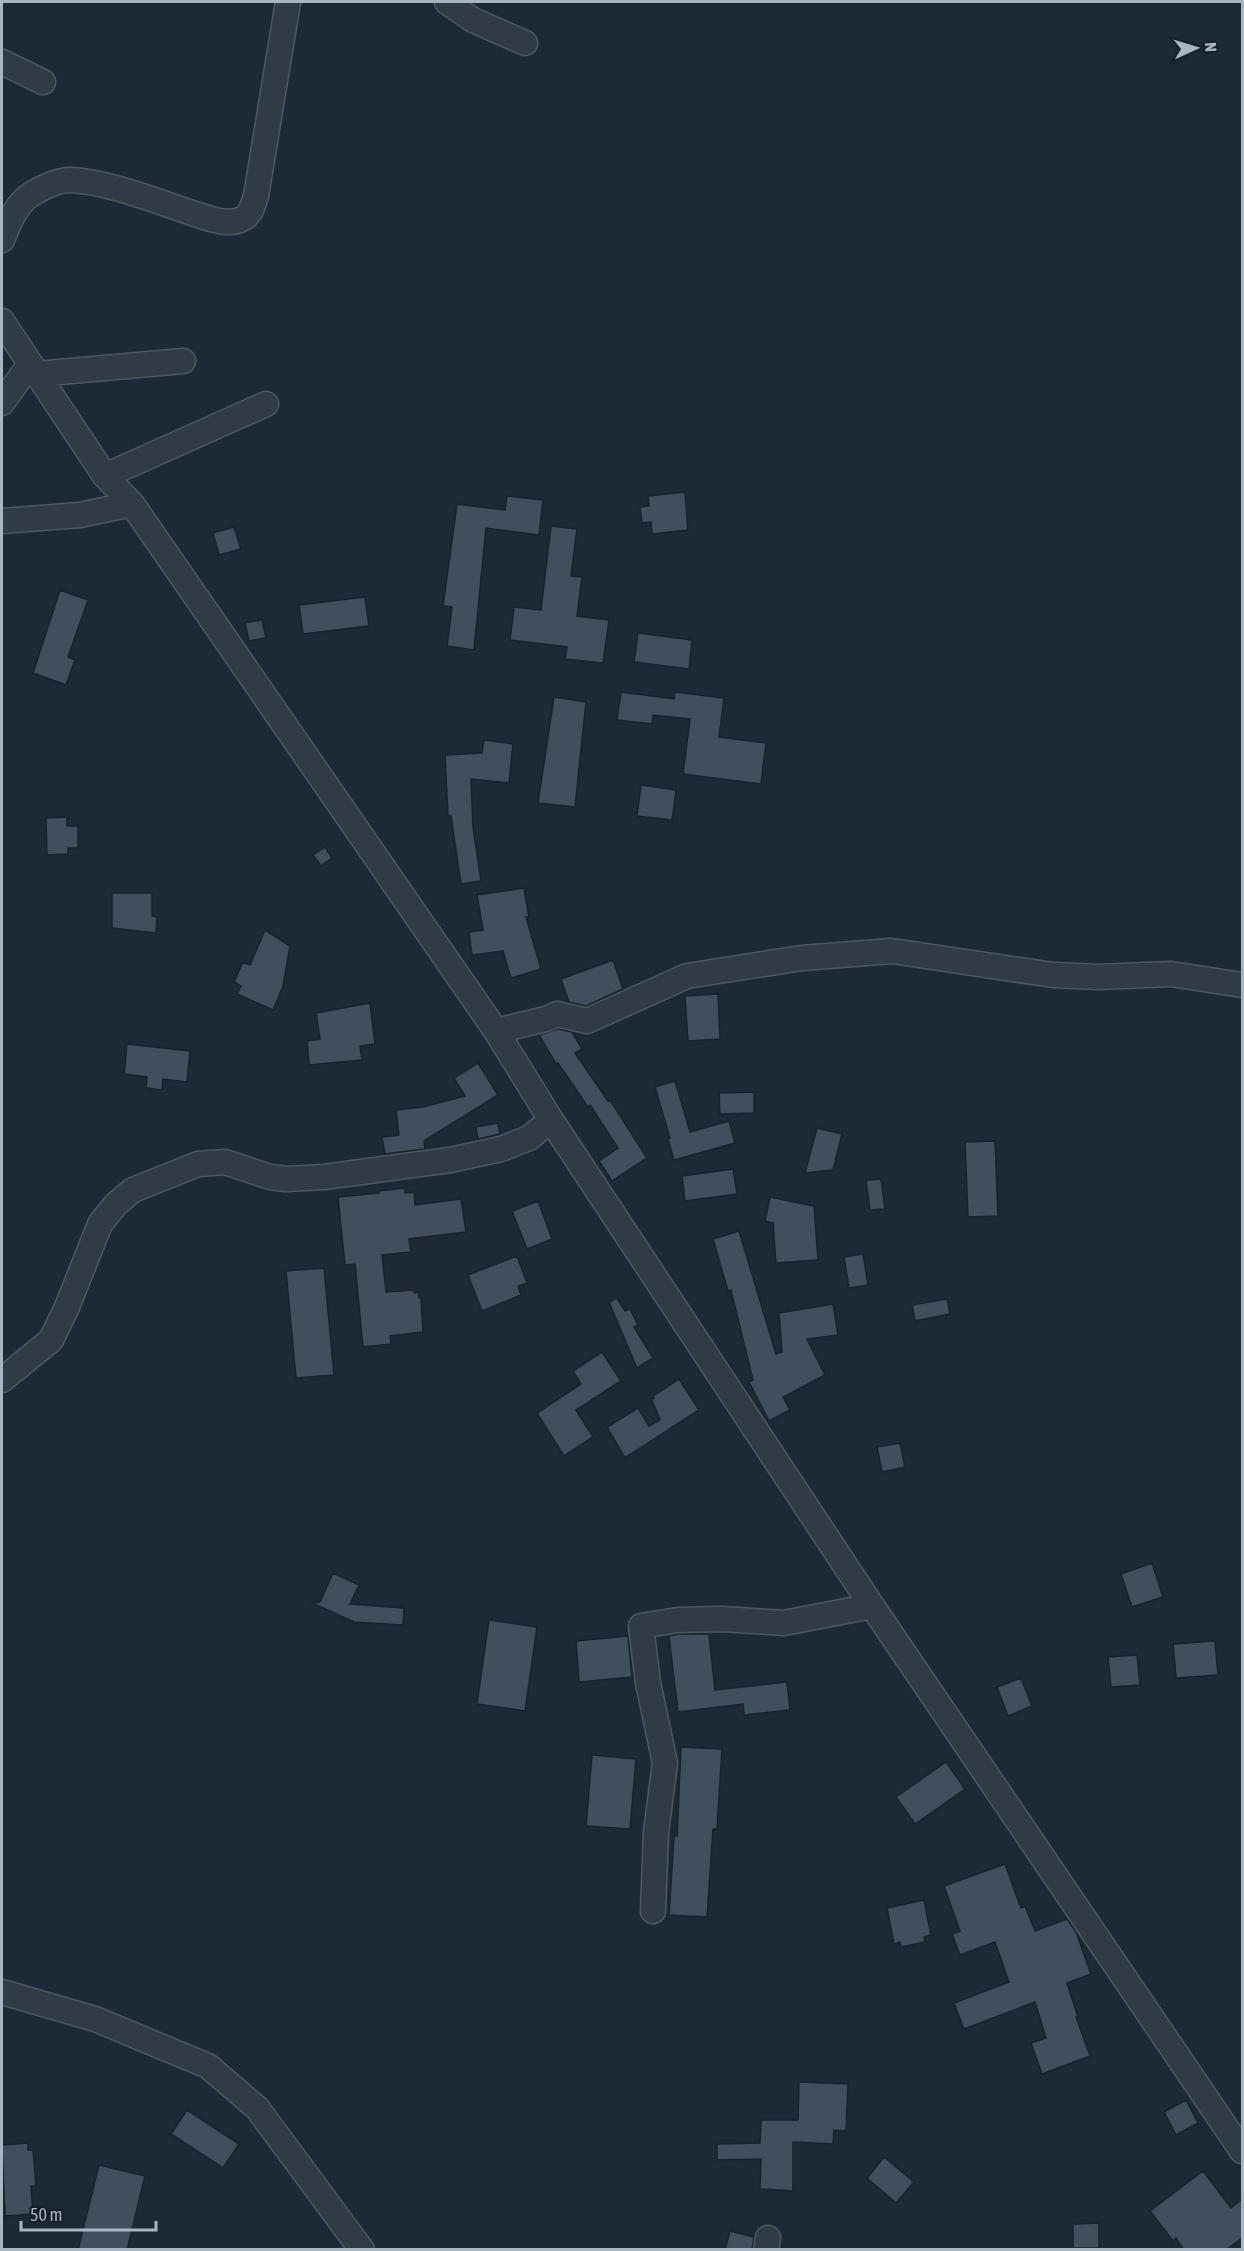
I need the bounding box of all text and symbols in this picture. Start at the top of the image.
north arrow [1166,18,1226,78]
text: N [1202,42,1220,52]
scale bar [21,2194,156,2232]
text: 50 m [30,2204,62,2225]

